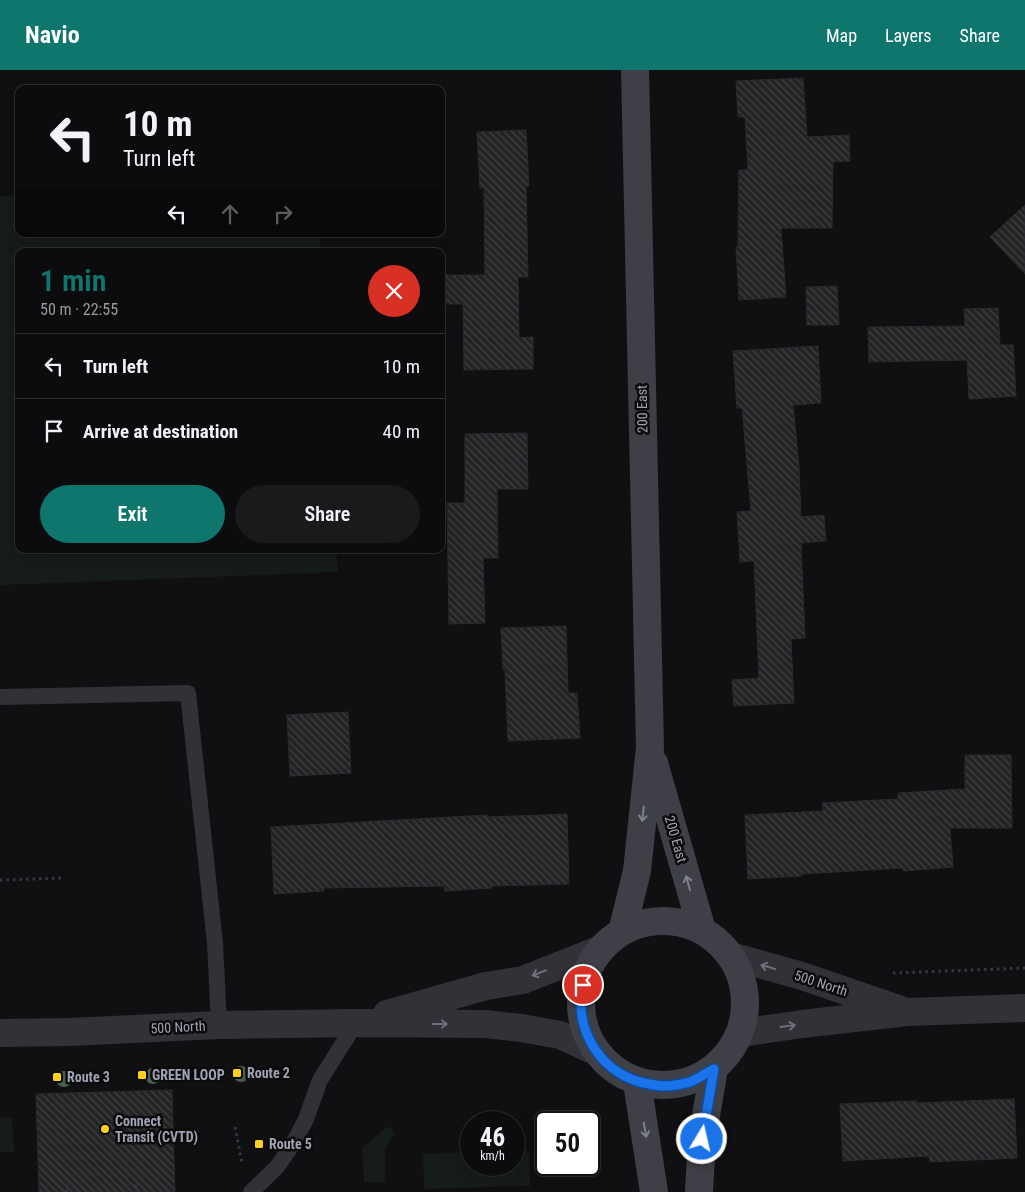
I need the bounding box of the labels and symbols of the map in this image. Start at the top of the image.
street label: 200 East [634,385,650,433]
one-way arrow [639,806,648,822]
street label: 200 East [662,814,690,864]
one-way arrow [683,876,693,892]
one-way arrow [761,961,777,971]
pin [562,964,604,1006]
street label: 500 North [792,967,850,999]
one-way arrow [532,969,547,979]
street label: 500 North [150,1018,206,1036]
one-way arrow [432,1019,448,1029]
one-way arrow [780,1021,796,1031]
place label: Route 2 [247,1065,290,1081]
place label: GREEN LOOP [152,1067,225,1083]
marker: Route 2 [231,1067,243,1079]
place label: Route 3 [67,1069,110,1085]
marker: GREEN LOOP [136,1069,148,1081]
marker: Route 3 [51,1071,63,1083]
speed limit sign: 50 [535,1111,600,1176]
position arrow [675,1112,727,1164]
place label: Connect Transit (CVTD) [115,1113,198,1146]
one-way arrow [640,1121,650,1137]
marker: Connect Transit (CVTD) [99,1123,111,1135]
place label: Route 5 [269,1136,312,1152]
marker: Route 5 [253,1138,265,1150]

